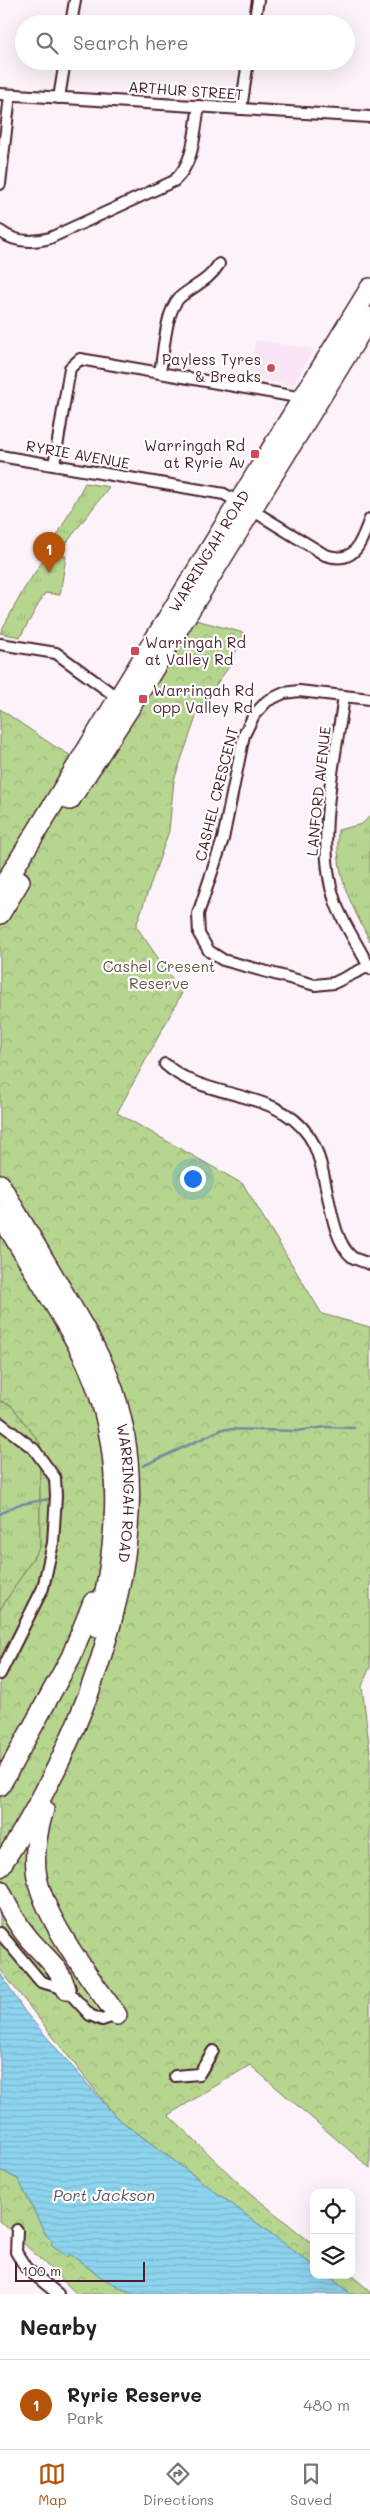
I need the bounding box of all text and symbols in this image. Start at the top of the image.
search box [15,15,355,70]
icon: search [33,29,61,57]
text: Search here [73,30,189,55]
street label: ARTHUR STREET [128,76,244,104]
place label: Payless Tyres & Breaks [162,349,261,386]
marker: Payless Tyres & Breaks [265,362,277,374]
street label: RYRIE AVENUE [25,435,132,473]
place label: Warringah Rd at Ryrie Av [144,435,245,472]
marker: Warringah Rd at Ryrie Av [249,448,261,460]
street label: WARRINGAH ROAD [164,486,254,616]
pin: 1 [33,532,65,573]
place label: Warringah Rd at Valley Rd [145,632,246,669]
marker: Warringah Rd at Valley Rd [129,645,141,657]
place label: Warringah Rd opp Valley Rd [153,680,254,717]
marker: Warringah Rd opp Valley Rd [137,693,149,705]
street label: CASHEL CRESCENT [190,725,242,863]
street label: LANFORD AVENUE [301,725,335,857]
park label: Cashel Cresent Reserve [103,956,215,993]
your location [180,1166,206,1192]
street label: WARRINGAH ROAD [113,1422,139,1564]
water label: Port Jackson [53,2184,155,2205]
map controls [310,2189,355,2279]
button: locate [310,2189,355,2234]
button: layers [310,2234,355,2279]
scale bar [15,2259,145,2282]
text: 100 m [22,2261,61,2280]
text: Nearby [20,2313,97,2340]
text: Ryrie Reserve [67,2382,202,2407]
text: 1 [32,2394,40,2415]
text: 480 m [303,2394,350,2415]
text: Park [67,2407,103,2428]
tab: Map [38,2460,67,2509]
tab: Directions [143,2460,214,2509]
tab: Saved [290,2460,332,2509]

